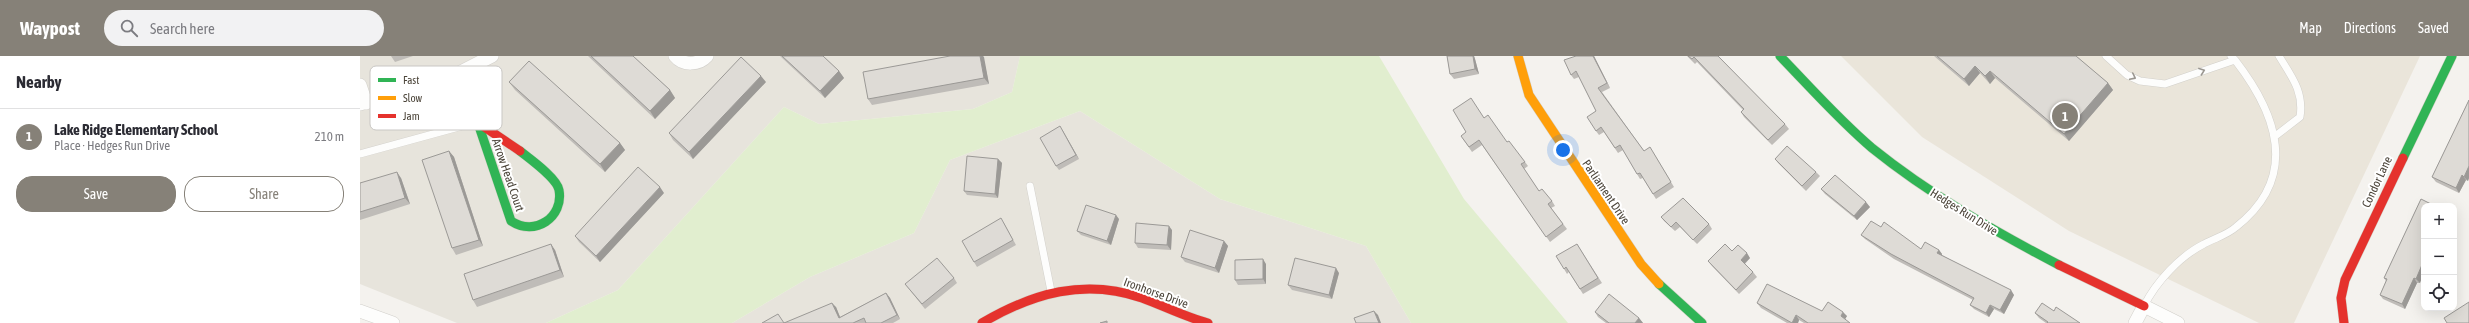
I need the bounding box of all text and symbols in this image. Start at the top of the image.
search box [104,10,384,46]
text: Waypost [20,17,80,39]
icon: search [118,17,140,39]
text: Search here [150,20,215,37]
text: Map [2299,20,2322,36]
text: Directions [2344,20,2396,36]
text: Saved [2418,20,2449,36]
legend [370,66,502,130]
one-way arrow [2198,68,2205,76]
text: Nearby [16,72,62,92]
one-way arrow [2128,72,2136,80]
text: Fast [403,74,419,86]
text: Slow [403,92,422,104]
pin: 1 [2052,101,2078,131]
text: Jam [403,110,420,122]
text: Lake Ridge Elementary School [54,121,218,138]
text: 1 [26,129,32,144]
text: 210 m [315,129,344,144]
street label: Arrow Head Court [489,137,527,214]
text: Place · Hedges Run Drive [54,138,170,153]
your location [1553,140,1573,160]
street label: Condor Lane [2359,154,2395,210]
street label: Parliament Drive [1579,157,1633,227]
button: Save [16,176,176,212]
button: Share [184,176,344,212]
street label: Hedges Run Drive [1928,186,2000,238]
map controls [2421,203,2457,311]
button: + [2421,203,2457,239]
button: − [2421,239,2457,275]
street label: Ironhorse Drive [1122,275,1190,311]
button: locate [2421,275,2457,311]

